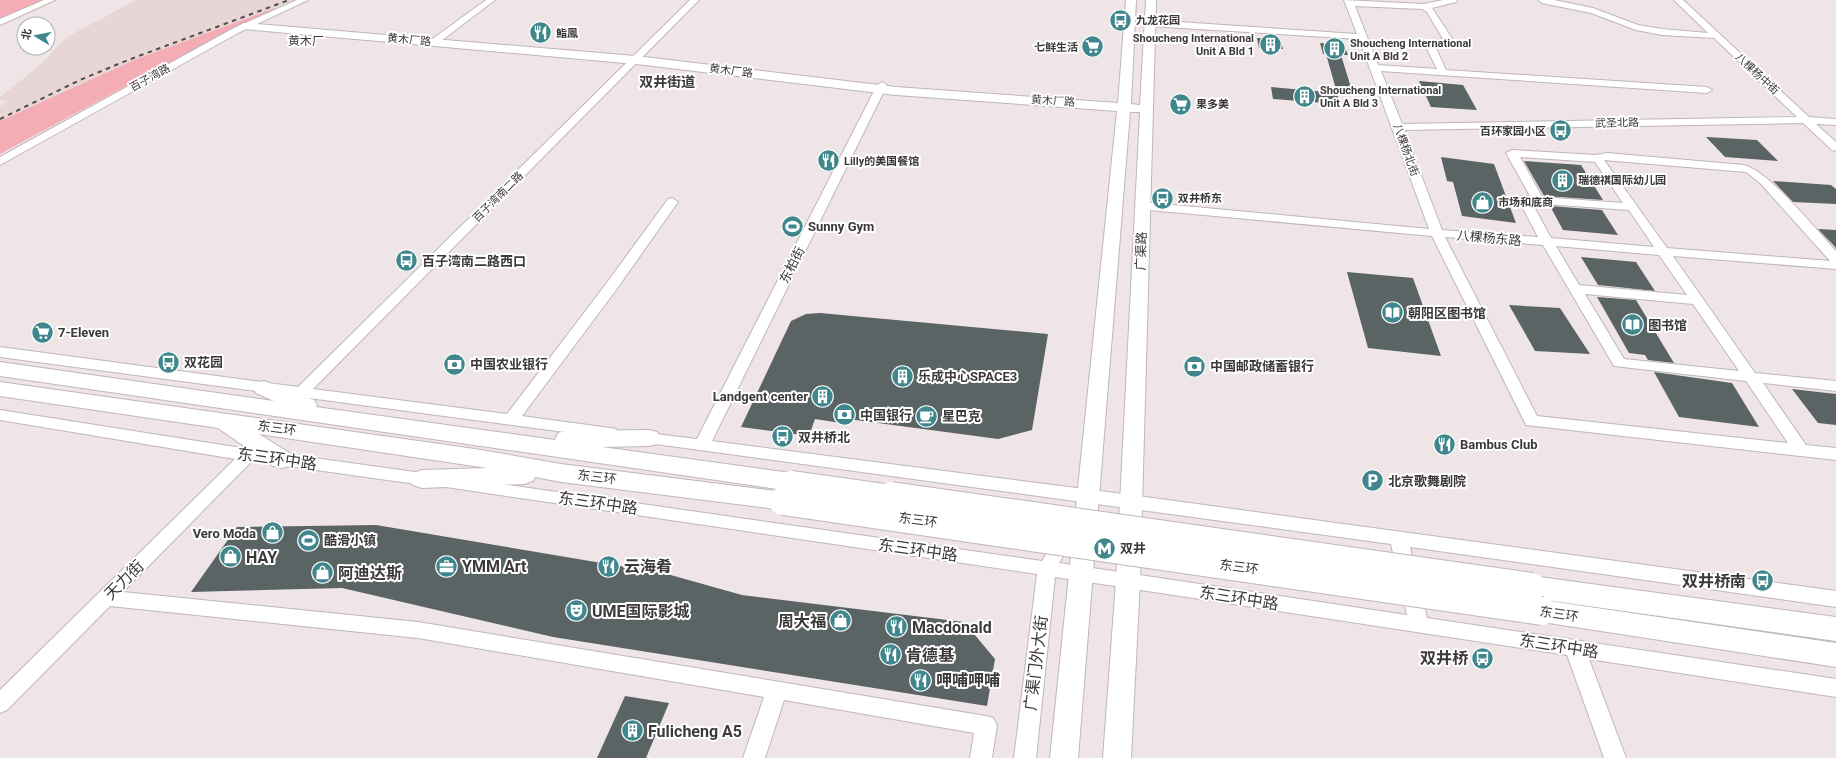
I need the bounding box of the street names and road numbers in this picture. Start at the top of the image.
street label: 黄木厂路 [387,32,431,48]
street label: 八棵杨中街 [1732,50,1782,98]
street label: 百子湾路 [128,62,172,94]
street label: 黄木厂路 [708,62,754,80]
street label: 黄木厂路 [1031,93,1075,109]
street label: 武圣北路 [1595,116,1639,130]
street label: 八棵杨北街 [1390,122,1422,178]
street label: 百子湾南二路 [470,169,526,225]
street label: 八棵杨东路 [1456,228,1522,248]
street label: 广渠路 [1133,231,1149,271]
street label: 东柏街 [776,244,808,286]
street label: 东三环 [257,418,297,438]
street label: 东三环中路 [236,444,318,474]
street label: 东三环 [577,467,617,487]
street label: 东三环中路 [557,488,639,518]
street label: 东三环 [898,510,938,530]
street label: 东三环中路 [877,535,959,565]
street label: 天力街 [100,556,148,604]
street label: 东三环 [1219,557,1259,577]
street label: 东三环中路 [1198,582,1280,614]
street label: 东三环 [1539,604,1579,624]
street label: 广渠门外大街 [1021,614,1051,712]
street label: 东三环中路 [1518,630,1600,662]

